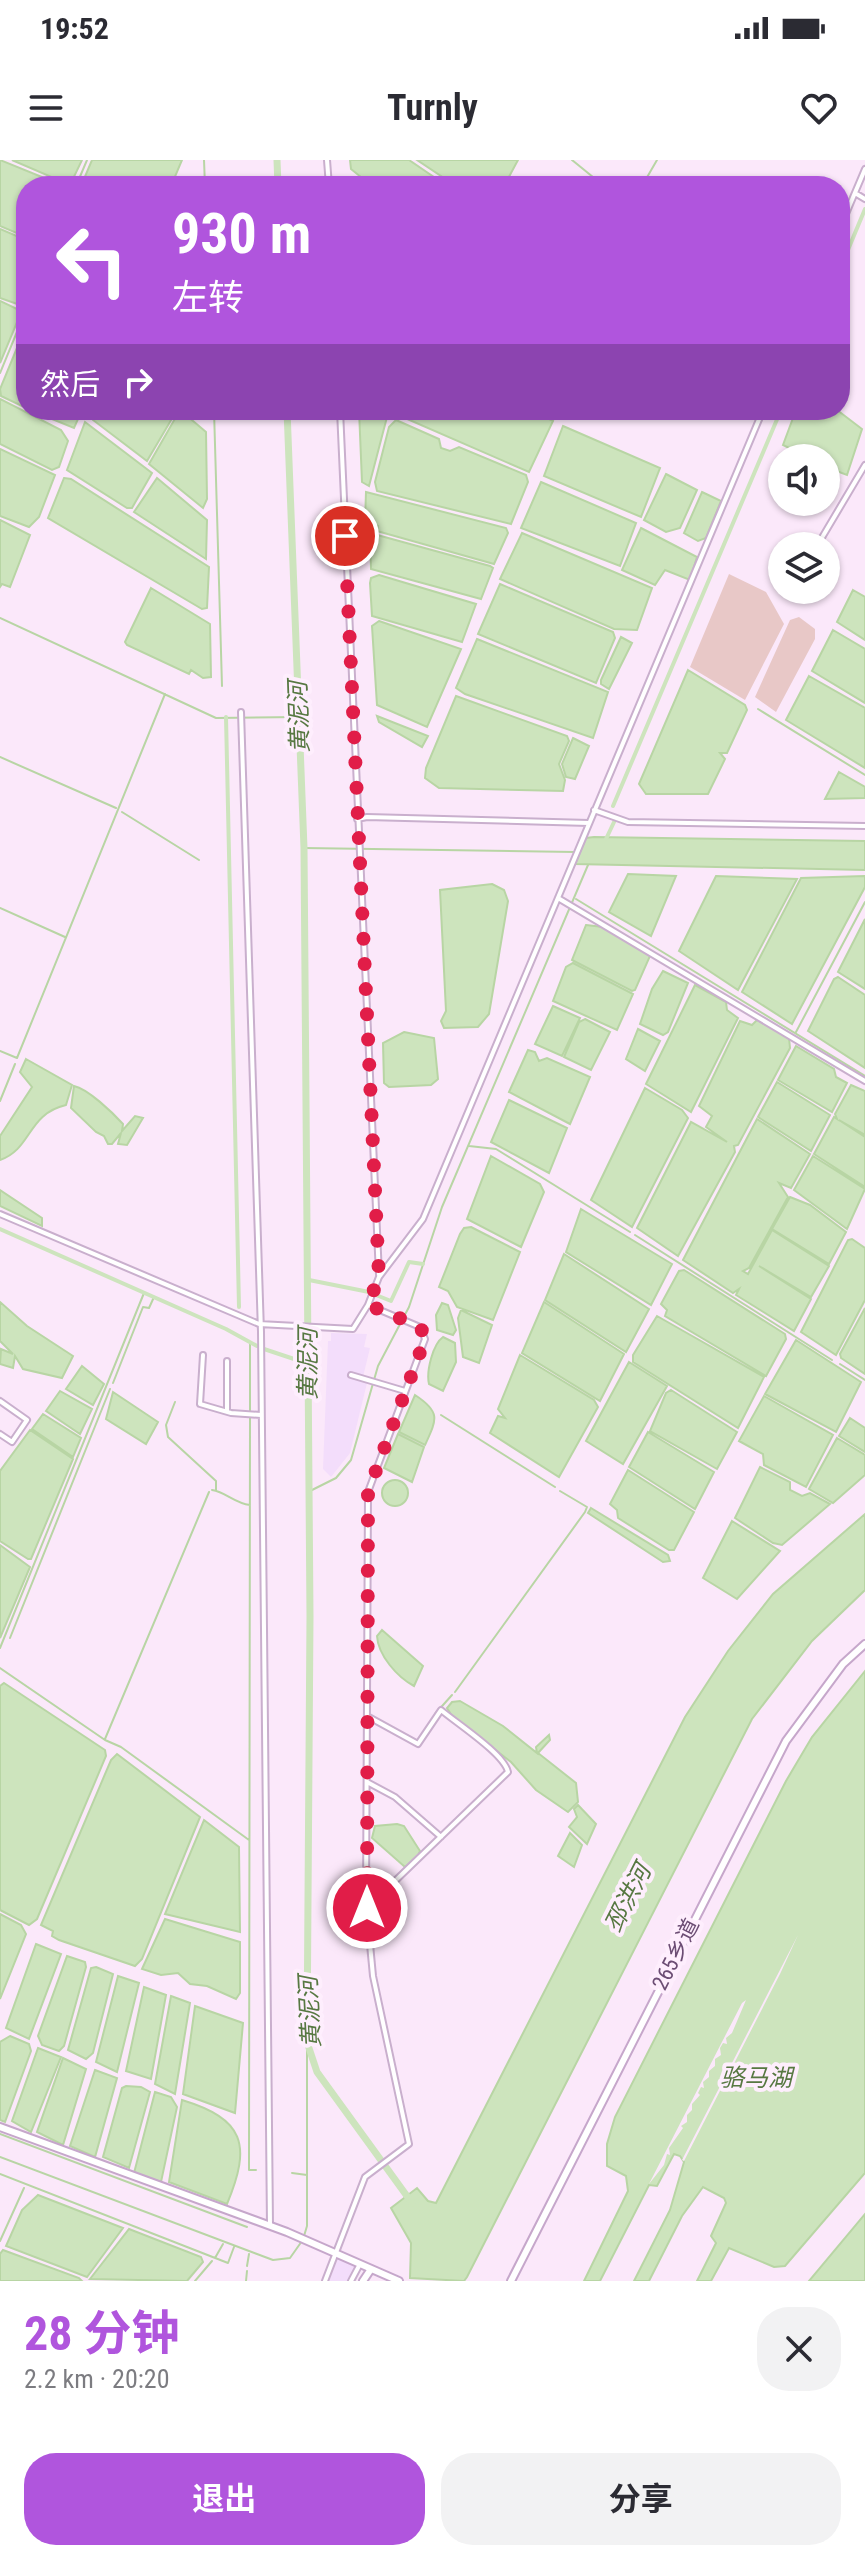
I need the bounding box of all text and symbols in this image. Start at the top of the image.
text: 19:52 [40,11,109,46]
icon: menu [24,86,68,130]
icon: heart [797,86,841,130]
text: Turnly [387,87,478,129]
text: 930 m [172,201,311,267]
icon: left [40,208,144,312]
text: 左转 [172,277,244,319]
icon: right [116,360,160,404]
text: 然后 [40,367,100,402]
map controls [768,444,840,604]
button: sound [768,444,840,516]
pin [311,502,379,570]
icon: arrive [323,514,367,558]
button: layers [768,532,840,604]
water label: 黄泥河 [284,677,314,753]
water label: 黄泥河 [294,1324,322,1400]
water label: 邳洪河 [599,1856,659,1936]
position arrow [325,1866,409,1950]
street label: 265乡道 [647,1914,704,1994]
water label: 黄泥河 [294,1971,326,2049]
water label: 骆马湖 [720,2064,796,2092]
text: 28 分钟 [24,2305,180,2362]
button: close [757,2307,841,2391]
text: 2.2 km · 20:20 [24,2364,169,2394]
button: 退出 [24,2453,425,2545]
button: 分享 [441,2453,841,2545]

